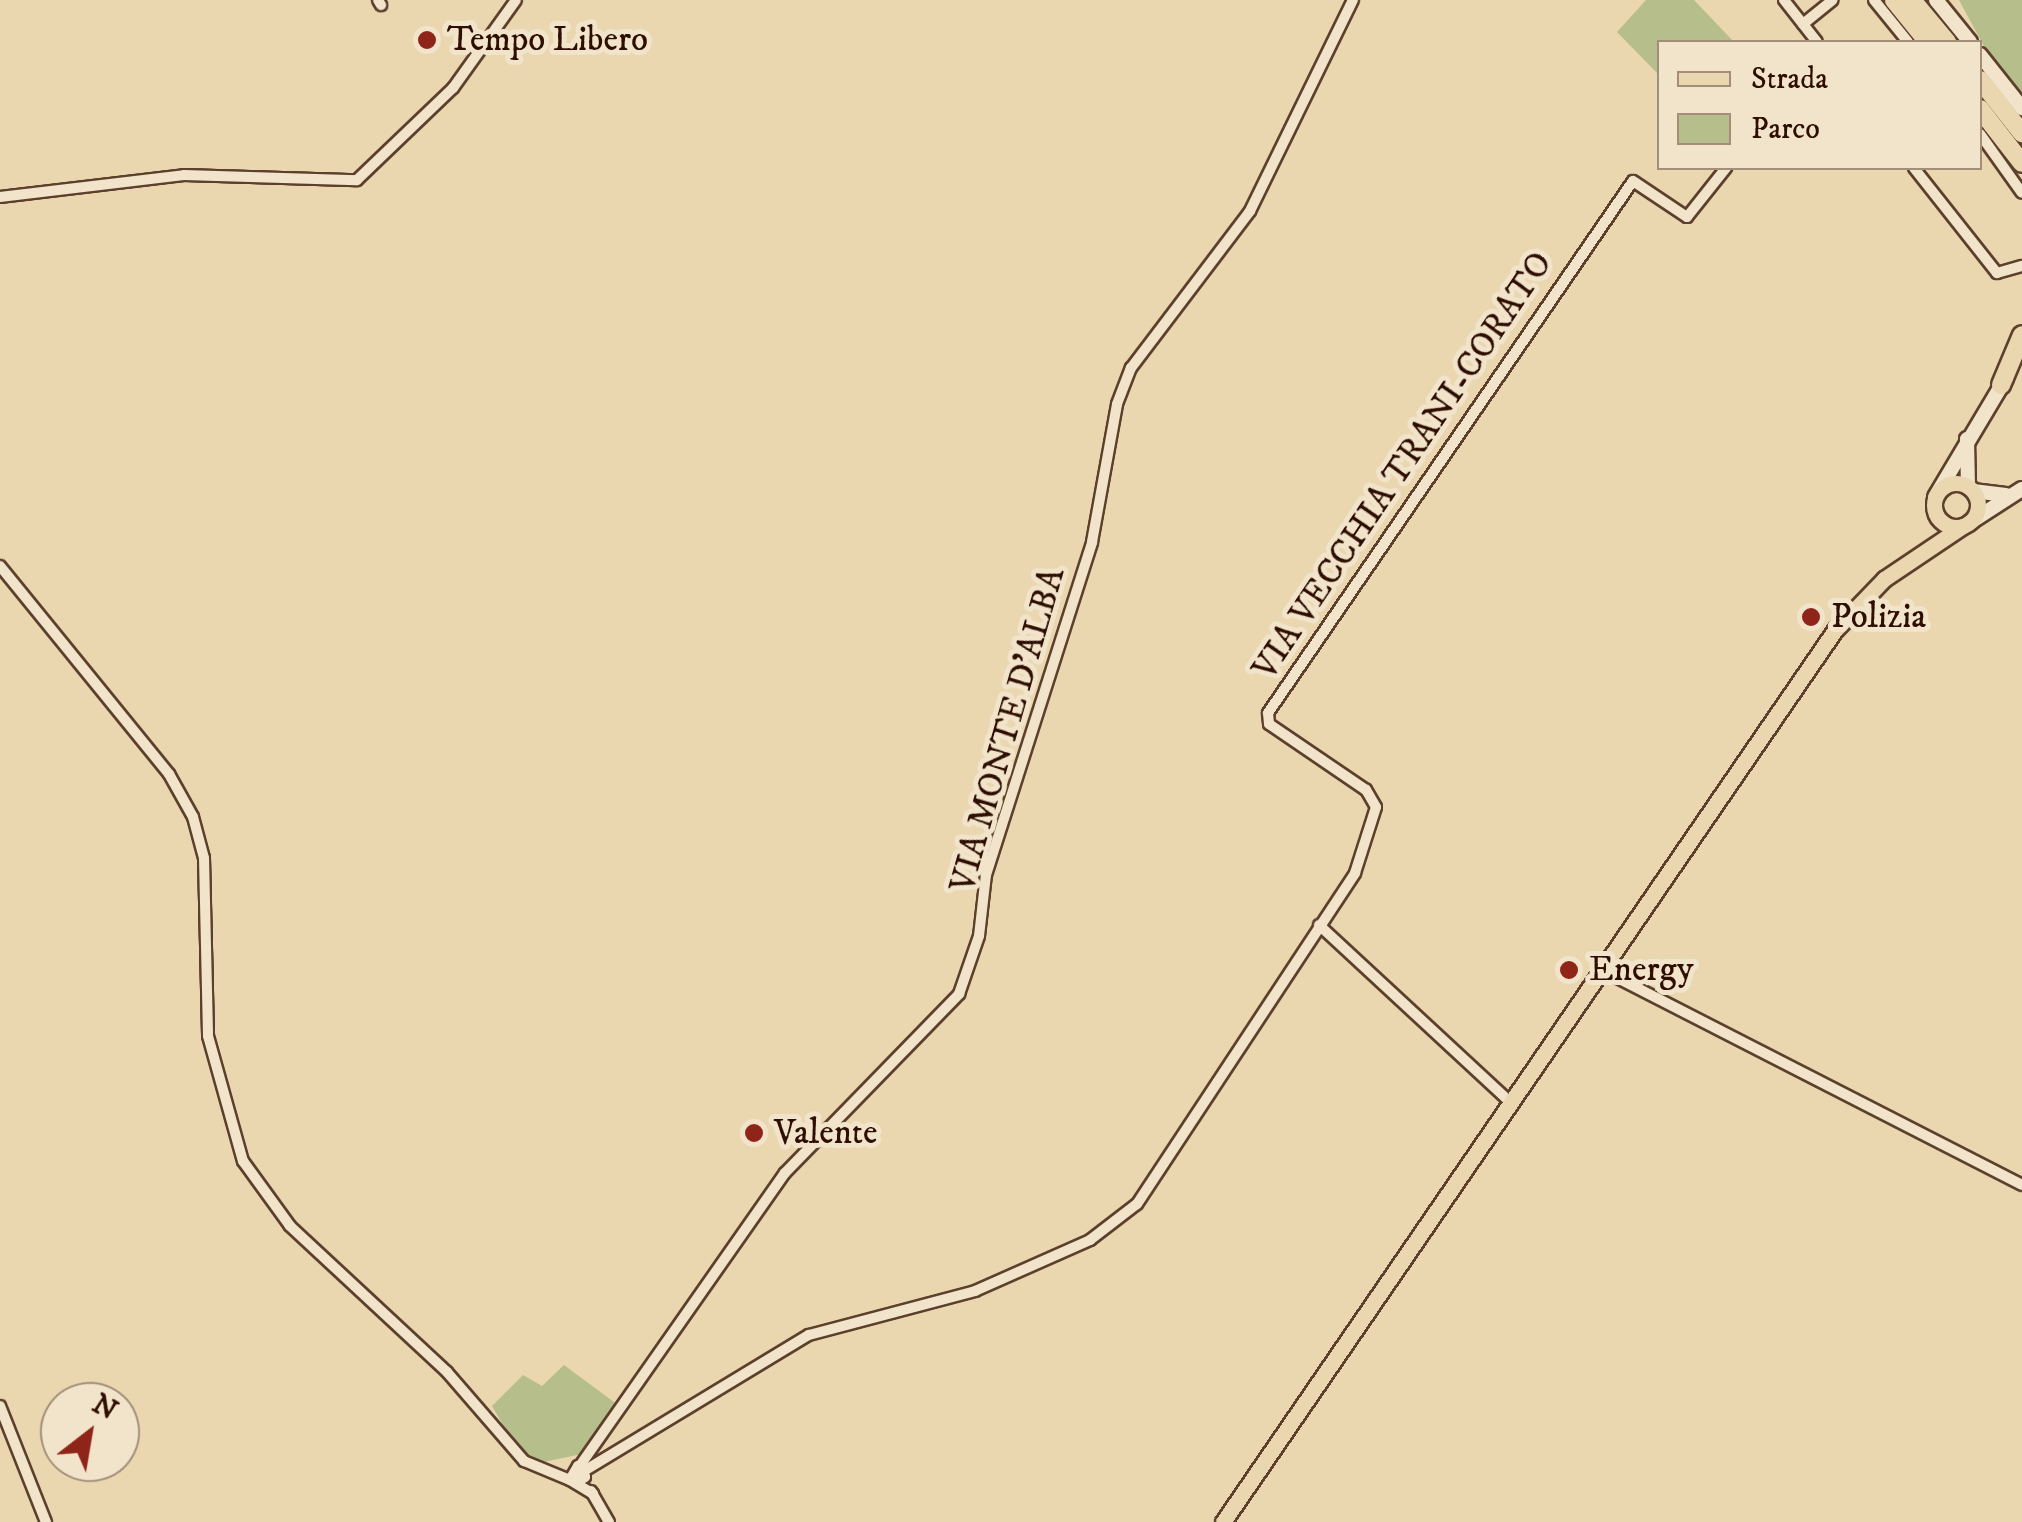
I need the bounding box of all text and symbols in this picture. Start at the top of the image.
place label: Tempo Libero [447,19,648,61]
marker: Tempo Libero [416,29,438,51]
legend [1657,40,1982,170]
text: Strada [1751,61,1828,98]
text: Parco [1751,111,1820,148]
street label: VIA VECCHIA TRANI-CORATO [1244,244,1562,688]
street label: VIA MONTE D'ALBA [942,563,1074,897]
place label: Polizia [1831,596,1926,638]
marker: Polizia [1800,606,1822,628]
place label: Energy [1589,949,1694,991]
marker: Energy [1558,959,1580,981]
place label: Valente [774,1112,878,1154]
marker: Valente [743,1122,765,1144]
north arrow [40,1382,140,1482]
text: N [86,1387,124,1428]

